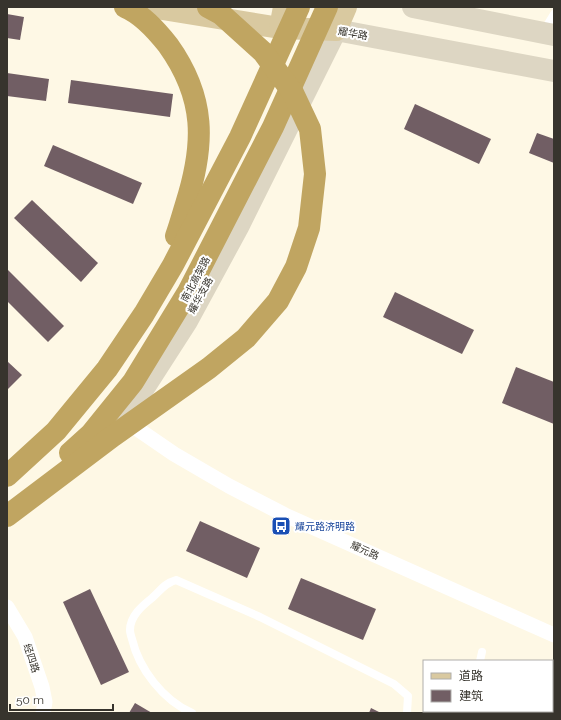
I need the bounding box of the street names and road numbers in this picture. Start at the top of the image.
street label: 耀华路 [337,25,369,42]
street label: 南北高架路 [179,255,212,304]
street label: 耀华支路 [186,275,215,315]
street label: 耀元路 [349,539,381,562]
street label: 经四路 [22,642,41,674]

